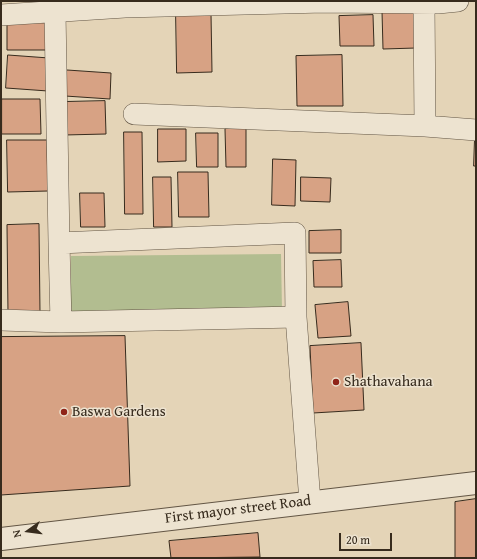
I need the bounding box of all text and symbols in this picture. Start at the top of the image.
place label: Shathavahana [344,373,433,391]
marker: Shathavahana [331,377,341,387]
place label: Baswa Gardens [72,403,166,421]
marker: Baswa Gardens [59,407,69,417]
street label: First mayor street Road [164,492,312,528]
north arrow [8,511,48,551]
scale bar [341,525,394,551]
text: N [8,528,25,539]
text: 20 m [346,531,370,548]

